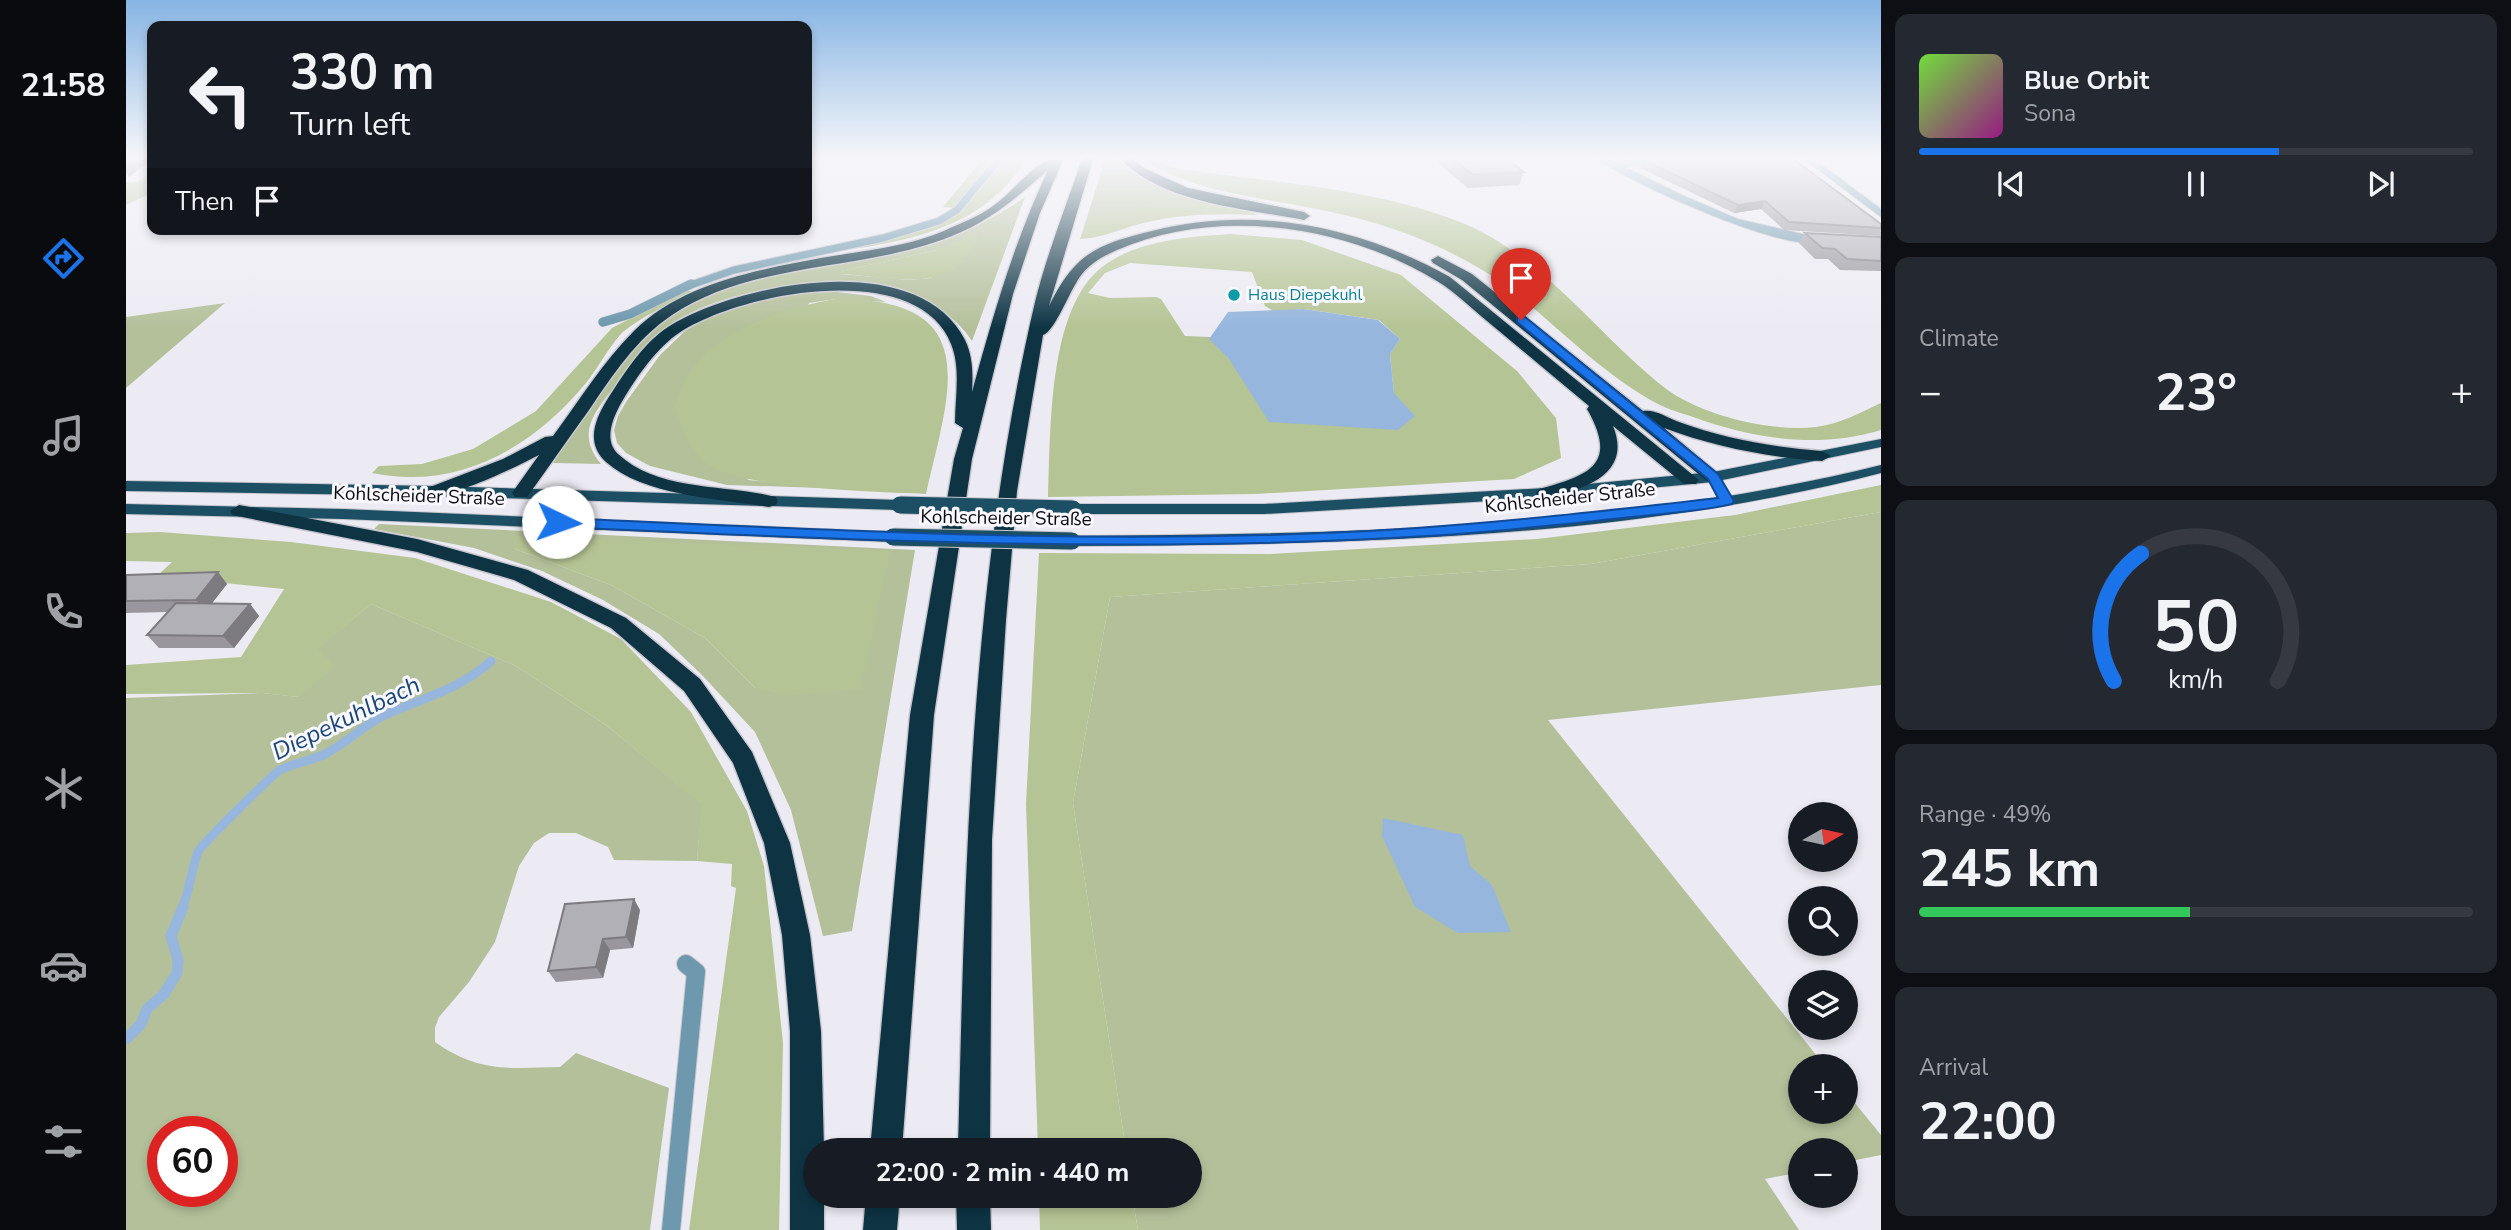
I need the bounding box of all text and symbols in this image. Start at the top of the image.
text: 330 m [290,39,434,106]
icon: left [175,49,266,140]
text: Blue Orbit [2024,63,2149,98]
text: 21:58 [21,64,105,107]
text: Sona [2024,98,2076,129]
text: Turn left [290,103,410,146]
icon: previous [1992,165,2030,203]
icon: pause [2177,165,2215,203]
icon: next [2362,165,2400,203]
icon: arrive [248,182,286,220]
text: Then [175,184,234,219]
icon: directions [39,234,88,283]
pin [1491,248,1551,320]
icon: arrive [1502,259,1540,297]
place label: Haus Diepekuhl [1248,284,1362,306]
marker: Haus Diepekuhl [1226,287,1242,303]
text: Climate [1919,323,1999,354]
text: 23° [2155,357,2237,428]
text: − [1919,367,1942,418]
text: + [2450,367,2473,418]
icon: music [39,411,88,460]
street label: Kohlscheider Straße [1483,476,1657,520]
street label: Kohlscheider Straße [333,480,505,512]
position arrow [521,485,595,559]
street label: Kohlscheider Straße [920,504,1092,532]
text: 50 [2152,577,2240,677]
icon: phone [39,587,88,636]
text: km/h [2168,663,2224,697]
water label: Diepekuhlbach [267,668,425,768]
icon: climate [39,764,88,813]
text: Range · 49% [1919,799,2051,830]
north arrow [1788,802,1858,872]
map controls [1788,802,1858,1208]
text: 245 km [1919,833,2100,904]
button: search [1788,886,1858,956]
icon: car [39,941,88,990]
button: layers [1788,970,1858,1040]
text: Arrival [1919,1052,1988,1083]
button: + [1788,1054,1858,1124]
text: 22:00 [1919,1086,2057,1157]
speed limit sign: 60 [147,1116,238,1207]
icon: filters [39,1117,88,1166]
button: − [1788,1138,1858,1208]
text: 22:00 · 2 min · 440 m [876,1155,1129,1190]

